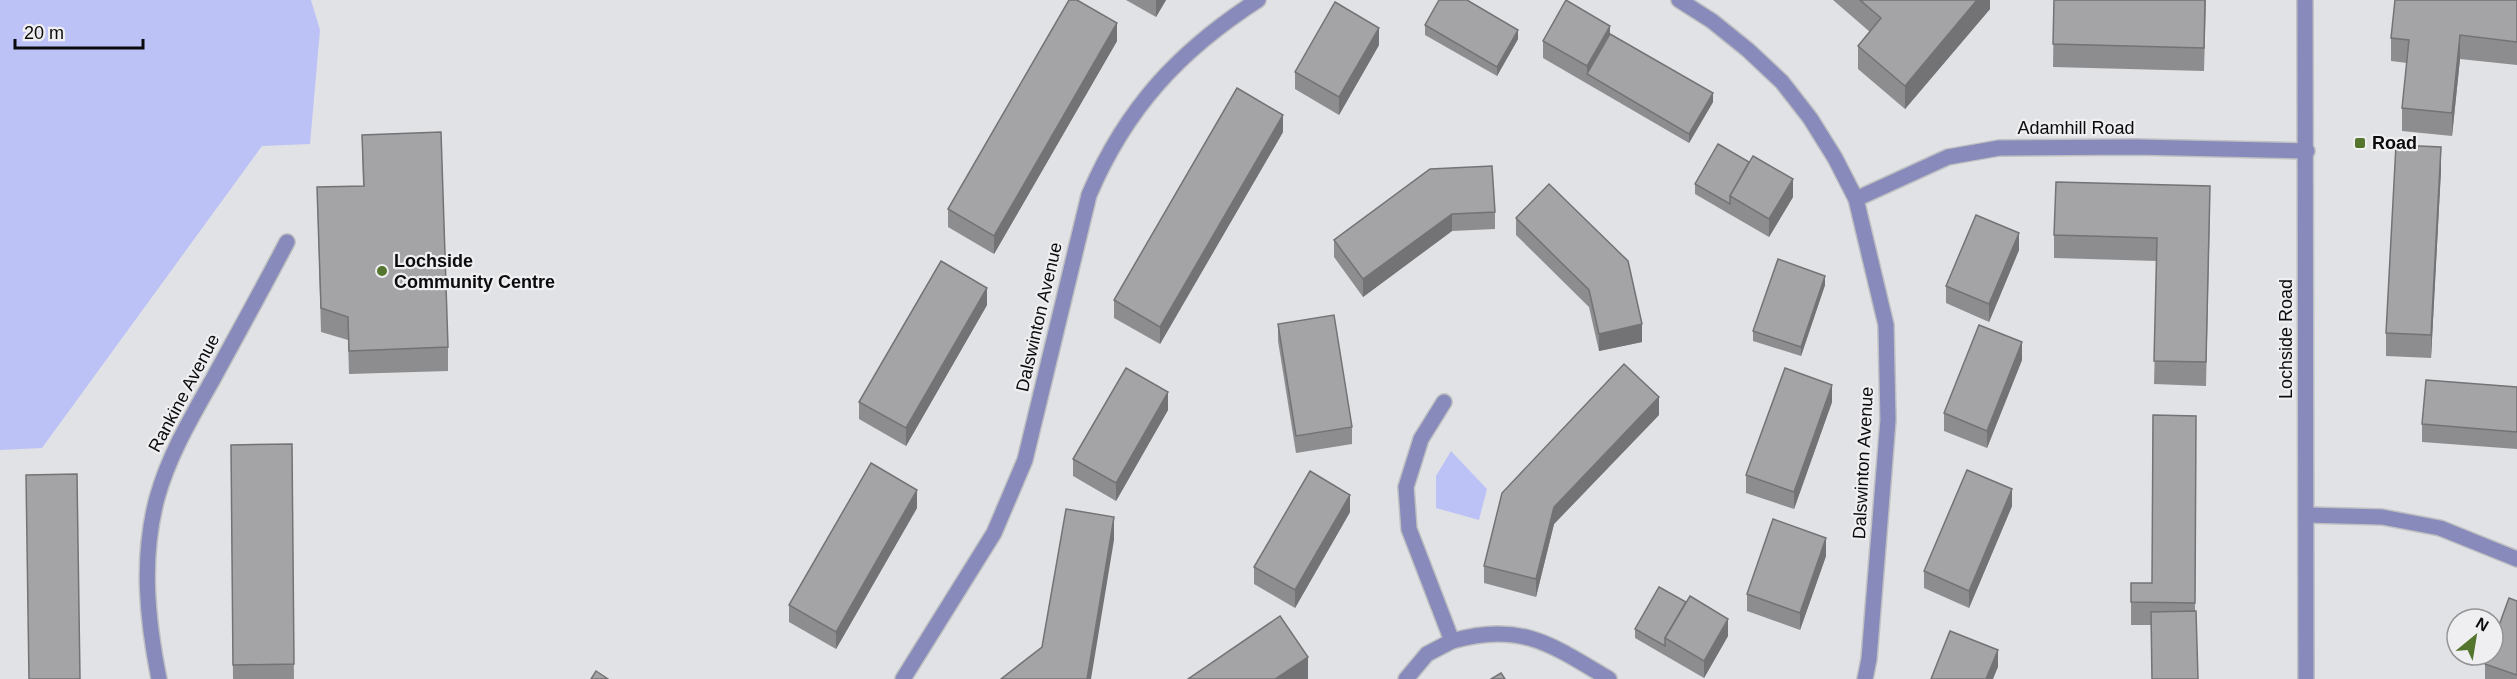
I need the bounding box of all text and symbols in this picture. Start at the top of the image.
scale bar [15,12,142,50]
text: 20 m [24,23,64,43]
street label: Adamhill Road [2017,118,2135,138]
place label: Road [2372,133,2417,153]
marker: Road [2353,136,2367,150]
street label: Dalswinton Avenue [1012,240,1066,394]
place label: Lochside Community Centre [394,251,555,292]
marker: Lochside Community Centre [375,264,389,278]
street label: Lochside Road [2276,279,2296,399]
street label: Rankine Avenue [144,331,224,455]
street label: Dalswinton Avenue [1849,386,1877,540]
north arrow [2445,607,2505,667]
text: N [2473,614,2492,635]

